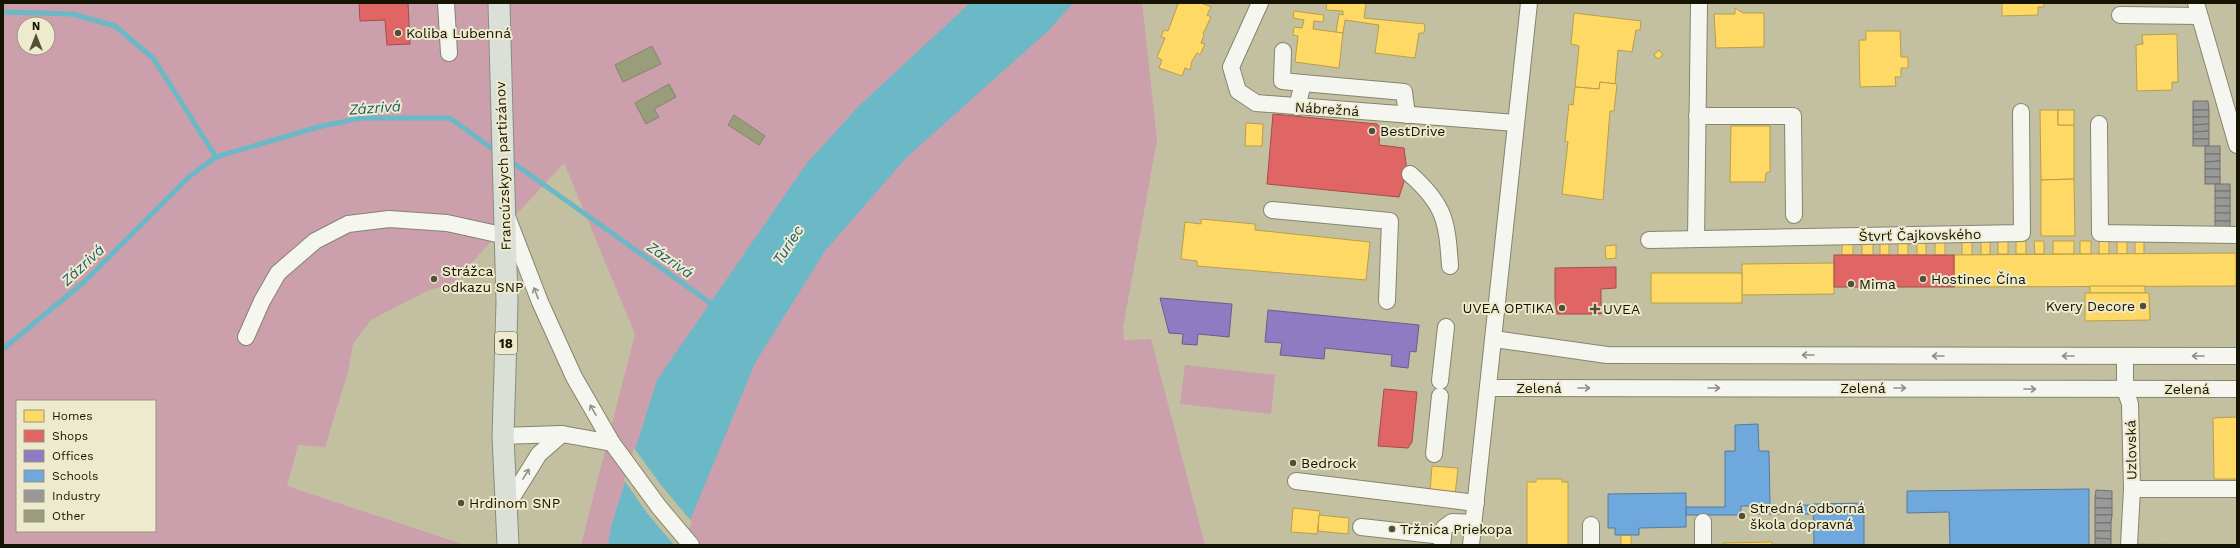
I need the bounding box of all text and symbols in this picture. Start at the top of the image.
north arrow [16,16,56,56]
text: N [32,20,40,33]
place label: Koliba Lubenná [406,25,511,41]
marker: Koliba Lubenná [393,28,403,38]
street label: Francúzskych partizánov [492,80,514,251]
water label: Zázrivá [347,97,402,119]
street label: Nábrežná [1294,99,1360,119]
place label: BestDrive [1380,123,1445,139]
marker: BestDrive [1367,126,1377,136]
water label: Turiec [769,222,807,268]
street label: Štvrť Čajkovského [1859,226,1981,244]
water label: Zázrivá [643,237,696,282]
water label: Zázrivá [57,241,108,290]
place label: Strážca odkazu SNP [442,263,524,295]
place label: Hostinec Čína [1931,271,2026,287]
marker: Strážca odkazu SNP [429,274,439,284]
marker: Hostinec Čína [1918,274,1928,284]
place label: Mima [1859,276,1896,292]
marker: Mima [1846,279,1856,289]
one-way arrow [532,287,540,299]
place label: Kvery Decore [2046,298,2135,314]
place label: UVEA OPTIKA [1463,300,1554,316]
place label: UVEA [1603,301,1640,317]
marker: Kvery Decore [2138,301,2148,311]
marker: UVEA OPTIKA [1557,303,1567,313]
marker: UVEA [1590,304,1600,314]
road number: 18 [495,332,517,354]
one-way arrow [1802,351,1815,359]
one-way arrow [1932,352,1945,360]
one-way arrow [2062,352,2075,360]
one-way arrow [2192,352,2205,360]
street label: Zelená [1516,380,1562,396]
street label: Zelená [1840,380,1886,396]
street label: Zelená [2164,381,2210,397]
one-way arrow [1577,384,1590,392]
one-way arrow [1707,384,1720,392]
one-way arrow [1893,384,1906,392]
one-way arrow [2023,385,2036,393]
legend [16,400,156,532]
one-way arrow [588,404,596,416]
text: Homes [52,409,93,423]
street label: Uzlovská [2122,420,2140,480]
text: Shops [52,429,88,443]
text: Offices [52,449,94,463]
place label: Bedrock [1301,455,1357,471]
marker: Bedrock [1288,458,1298,468]
one-way arrow [523,468,531,480]
text: Schools [52,469,98,483]
text: Industry [52,489,101,503]
place label: Hrdinom SNP [469,495,560,511]
marker: Hrdinom SNP [456,498,466,508]
place label: Stredná odborná škola dopravná [1750,500,1865,532]
text: Other [52,509,85,523]
marker: Stredná odborná škola dopravná [1737,511,1747,521]
place label: Tržnica Priekopa [1400,521,1512,537]
marker: Tržnica Priekopa [1387,524,1397,534]

